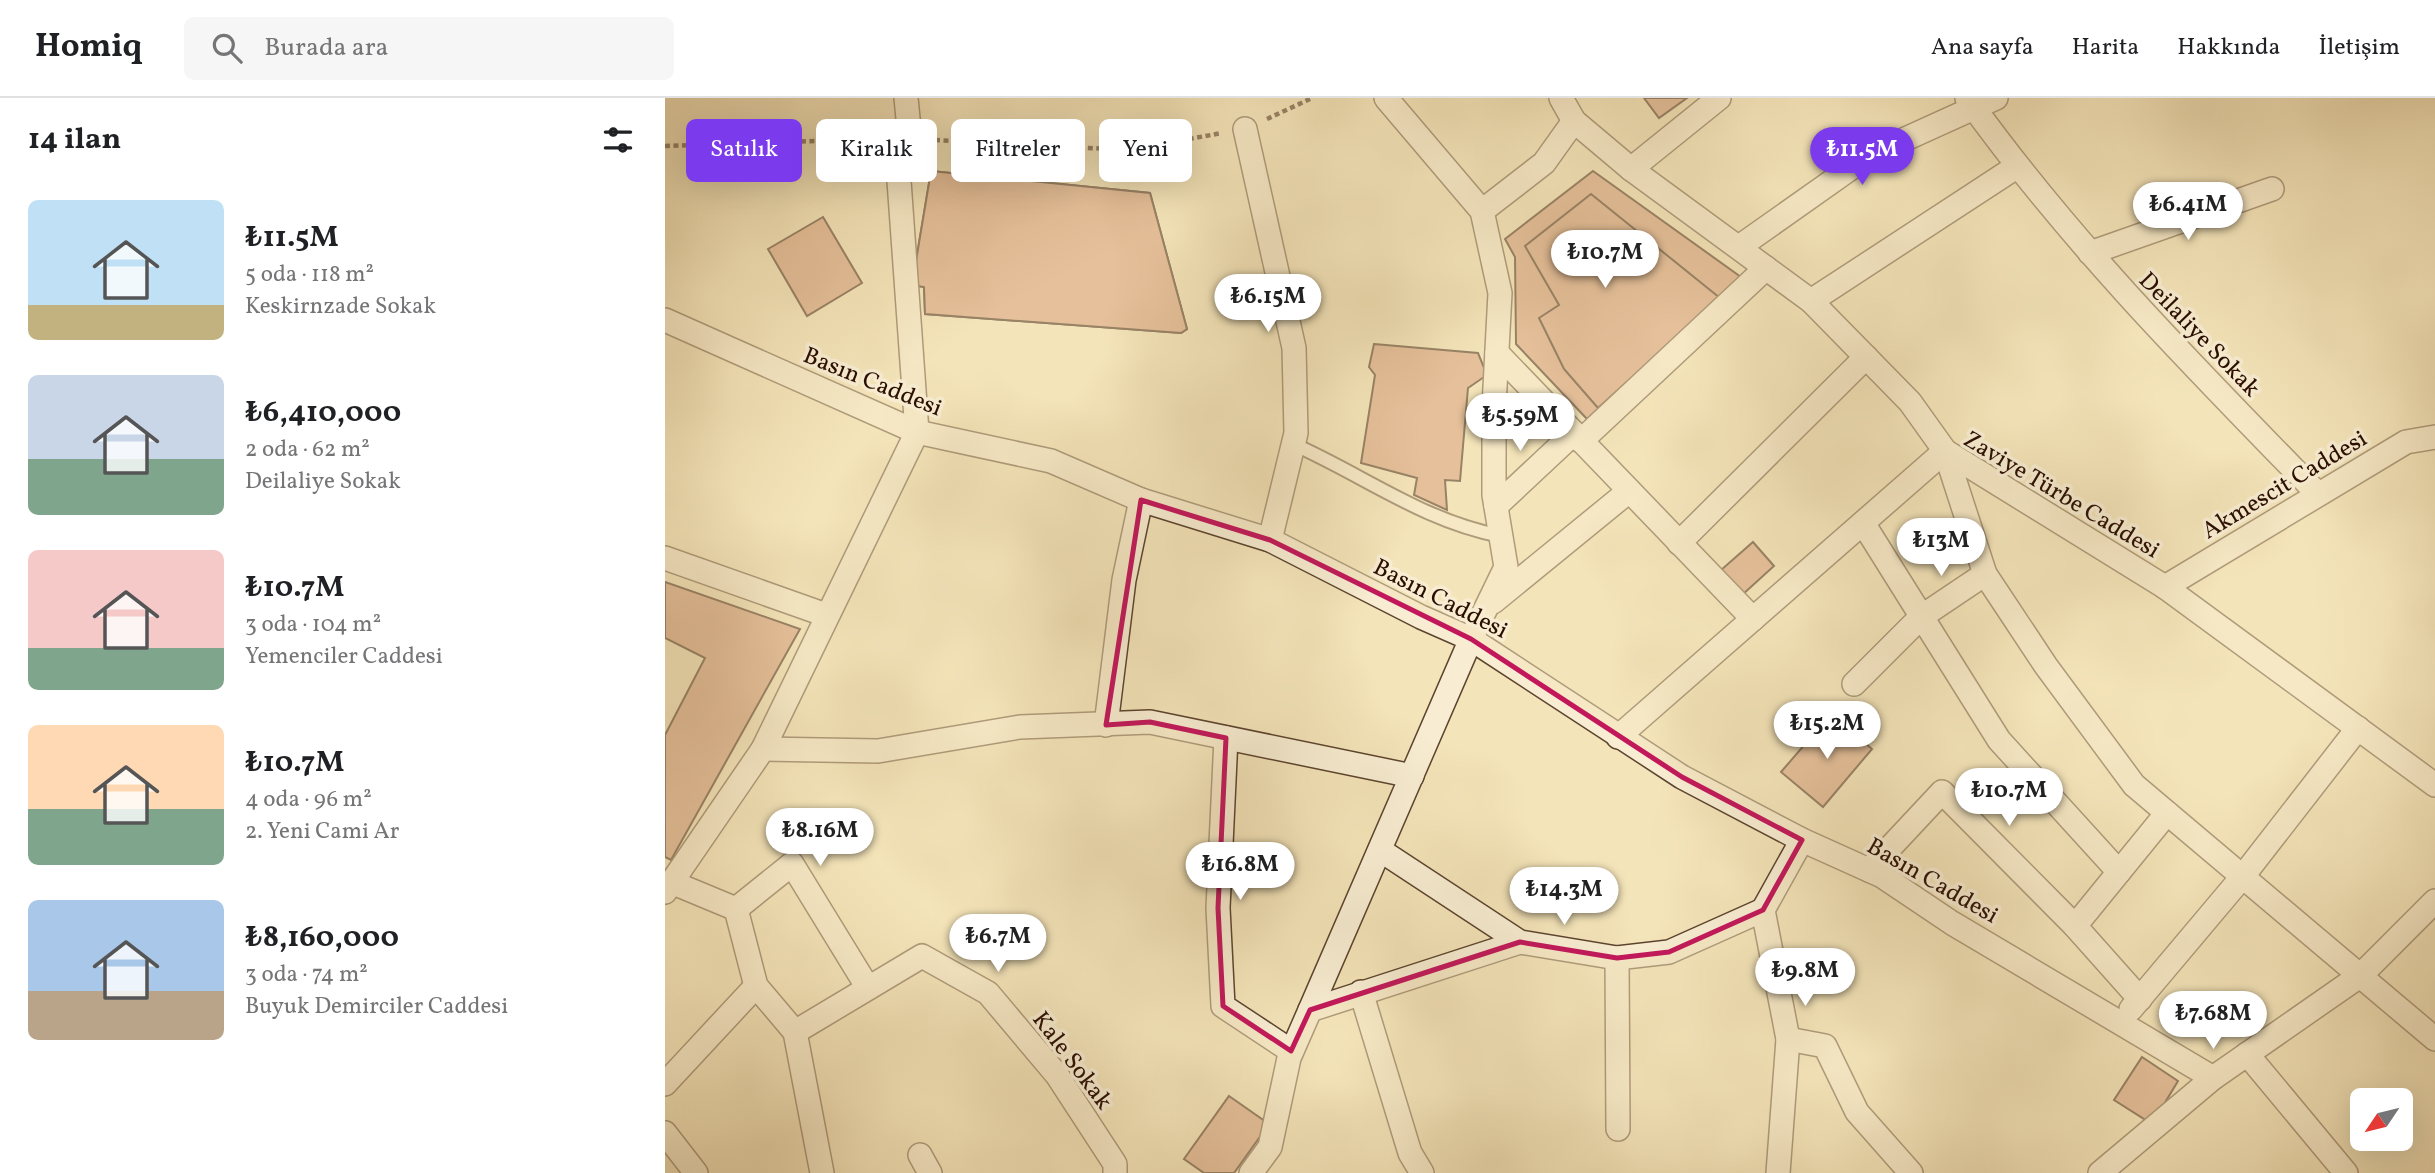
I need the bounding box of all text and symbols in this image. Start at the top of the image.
search box [184,17,674,80]
text: Homiq [35,25,142,71]
icon: search [208,29,246,67]
text: Burada ara [264,30,389,66]
text: Ana sayfa [1931,31,2034,65]
text: Harita [2072,31,2139,65]
text: Hakkında [2177,31,2281,65]
text: İletişim [2319,31,2400,65]
text: 14 ilan [28,119,121,161]
chip: Satılık [686,119,802,182]
chip: Kiralık [816,119,937,182]
chip: Filtreler [951,119,1085,182]
chip: Yeni [1099,119,1192,182]
icon: filters [599,121,637,159]
pin: ₺11.5M [1805,127,1919,187]
text: ₺11.5M [1826,134,1898,166]
pin: ₺6.41M [2131,183,2245,242]
text: ₺6.41M [2149,189,2227,221]
text: ₺11.5M [245,217,339,259]
icon: home [84,228,168,312]
pin: ₺10.7M [1548,230,1662,290]
text: ₺10.7M [1567,237,1643,269]
text: 5 oda · 118 m² [245,259,374,291]
street label: Deilaliye Sokak [2130,265,2267,406]
pin: ₺6.15M [1211,274,1325,334]
text: ₺6.15M [1230,281,1306,313]
text: Keskirnzade Sokak [245,291,436,323]
street label: Basın Caddesi [798,340,947,426]
text: ₺6,410,000 [245,392,401,434]
pin: ₺5.59M [1463,394,1577,453]
text: ₺5.59M [1482,400,1558,432]
icon: home [84,403,168,487]
street label: Zaviye Türbe Caddesi [1956,423,2166,568]
street label: Akmescit Caddesi [2196,423,2374,549]
text: 2 oda · 62 m² [245,434,370,466]
text: Deilaliye Sokak [245,466,401,498]
pin: ₺13M [1900,518,1982,578]
text: ₺13M [1913,525,1969,557]
street label: Basın Caddesi [1367,551,1513,648]
text: ₺10.7M [245,567,344,609]
icon: home [84,578,168,662]
text: 3 oda · 104 m² [245,609,381,641]
text: Yemenciler Caddesi [245,641,443,673]
pin: ₺15.2M [1770,702,1884,761]
text: ₺15.2M [1790,708,1864,740]
text: ₺10.7M [245,742,344,784]
icon: home [84,753,168,837]
pin: ₺10.7M [1952,768,2066,828]
text: ₺10.7M [1971,775,2047,807]
text: 4 oda · 96 m² [245,784,372,816]
pin: ₺8.16M [763,808,877,868]
text: ₺8.16M [782,815,858,847]
text: 2. Yeni Cami Ar [245,816,399,848]
street label: Basın Caddesi [1860,830,2004,933]
pin: ₺16.8M [1183,842,1297,902]
text: ₺16.8M [1202,849,1278,881]
pin: ₺14.3M [1507,868,1621,927]
text: ₺14.3M [1526,874,1602,906]
pin: ₺6.7M [949,914,1047,974]
text: ₺8,160,000 [245,917,399,959]
text: ₺6.7M [965,921,1031,953]
icon: home [84,928,168,1012]
pin: ₺9.8M [1756,948,1854,1008]
text: ₺9.8M [1771,955,1839,987]
text: 3 oda · 74 m² [245,959,368,991]
text: Buyuk Demirciler Caddesi [245,991,508,1023]
pin: ₺7.68M [2156,992,2270,1051]
text: ₺7.68M [2175,998,2251,1030]
street label: Kale Sokak [1023,1005,1120,1118]
north arrow [2350,1088,2413,1152]
map controls [2350,1088,2413,1151]

